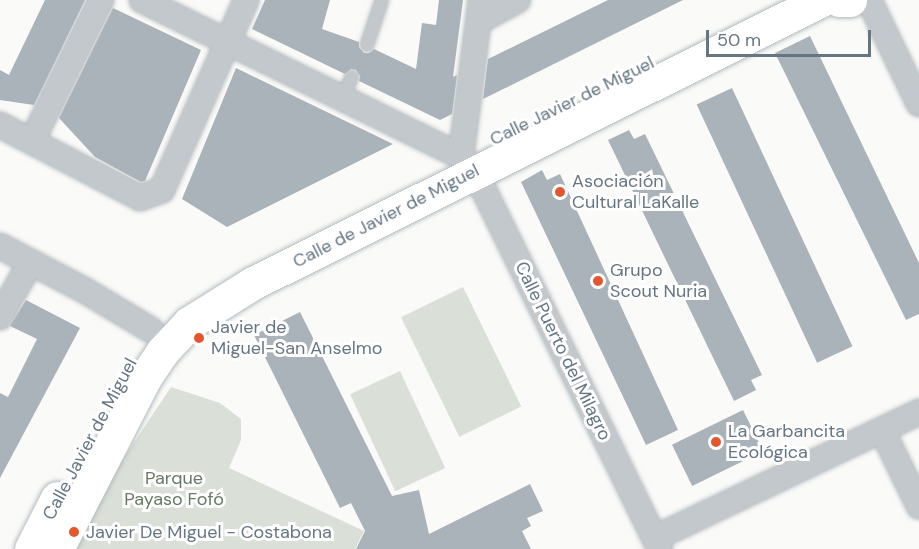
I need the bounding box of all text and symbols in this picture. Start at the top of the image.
scale bar [709,18,874,56]
text: 50 m [717,28,761,52]
street label: Calle Javier de Miguel [486,52,658,150]
street label: Calle de Javier de Miguel [289,160,483,272]
place label: Asociación Cultural LaKalle [572,171,699,213]
marker: Asociación Cultural LaKalle [553,185,567,199]
street label: Calle Puerto del Milagro [510,258,616,444]
place label: Grupo Scout Nuria [610,260,707,302]
marker: Grupo Scout Nuria [591,274,605,288]
place label: Javier de Miguel-San Anselmo [211,317,382,360]
marker: Javier de Miguel-San Anselmo [192,331,206,345]
street label: Calle Javier de Miguel [38,354,142,524]
place label: La Garbancita Ecológica [728,421,845,464]
marker: La Garbancita Ecológica [709,435,723,449]
park label: Parque Payaso Fofó [124,468,224,510]
place label: Javier De Miguel - Costabona [86,521,332,543]
marker: Javier De Miguel - Costabona [67,525,81,539]

